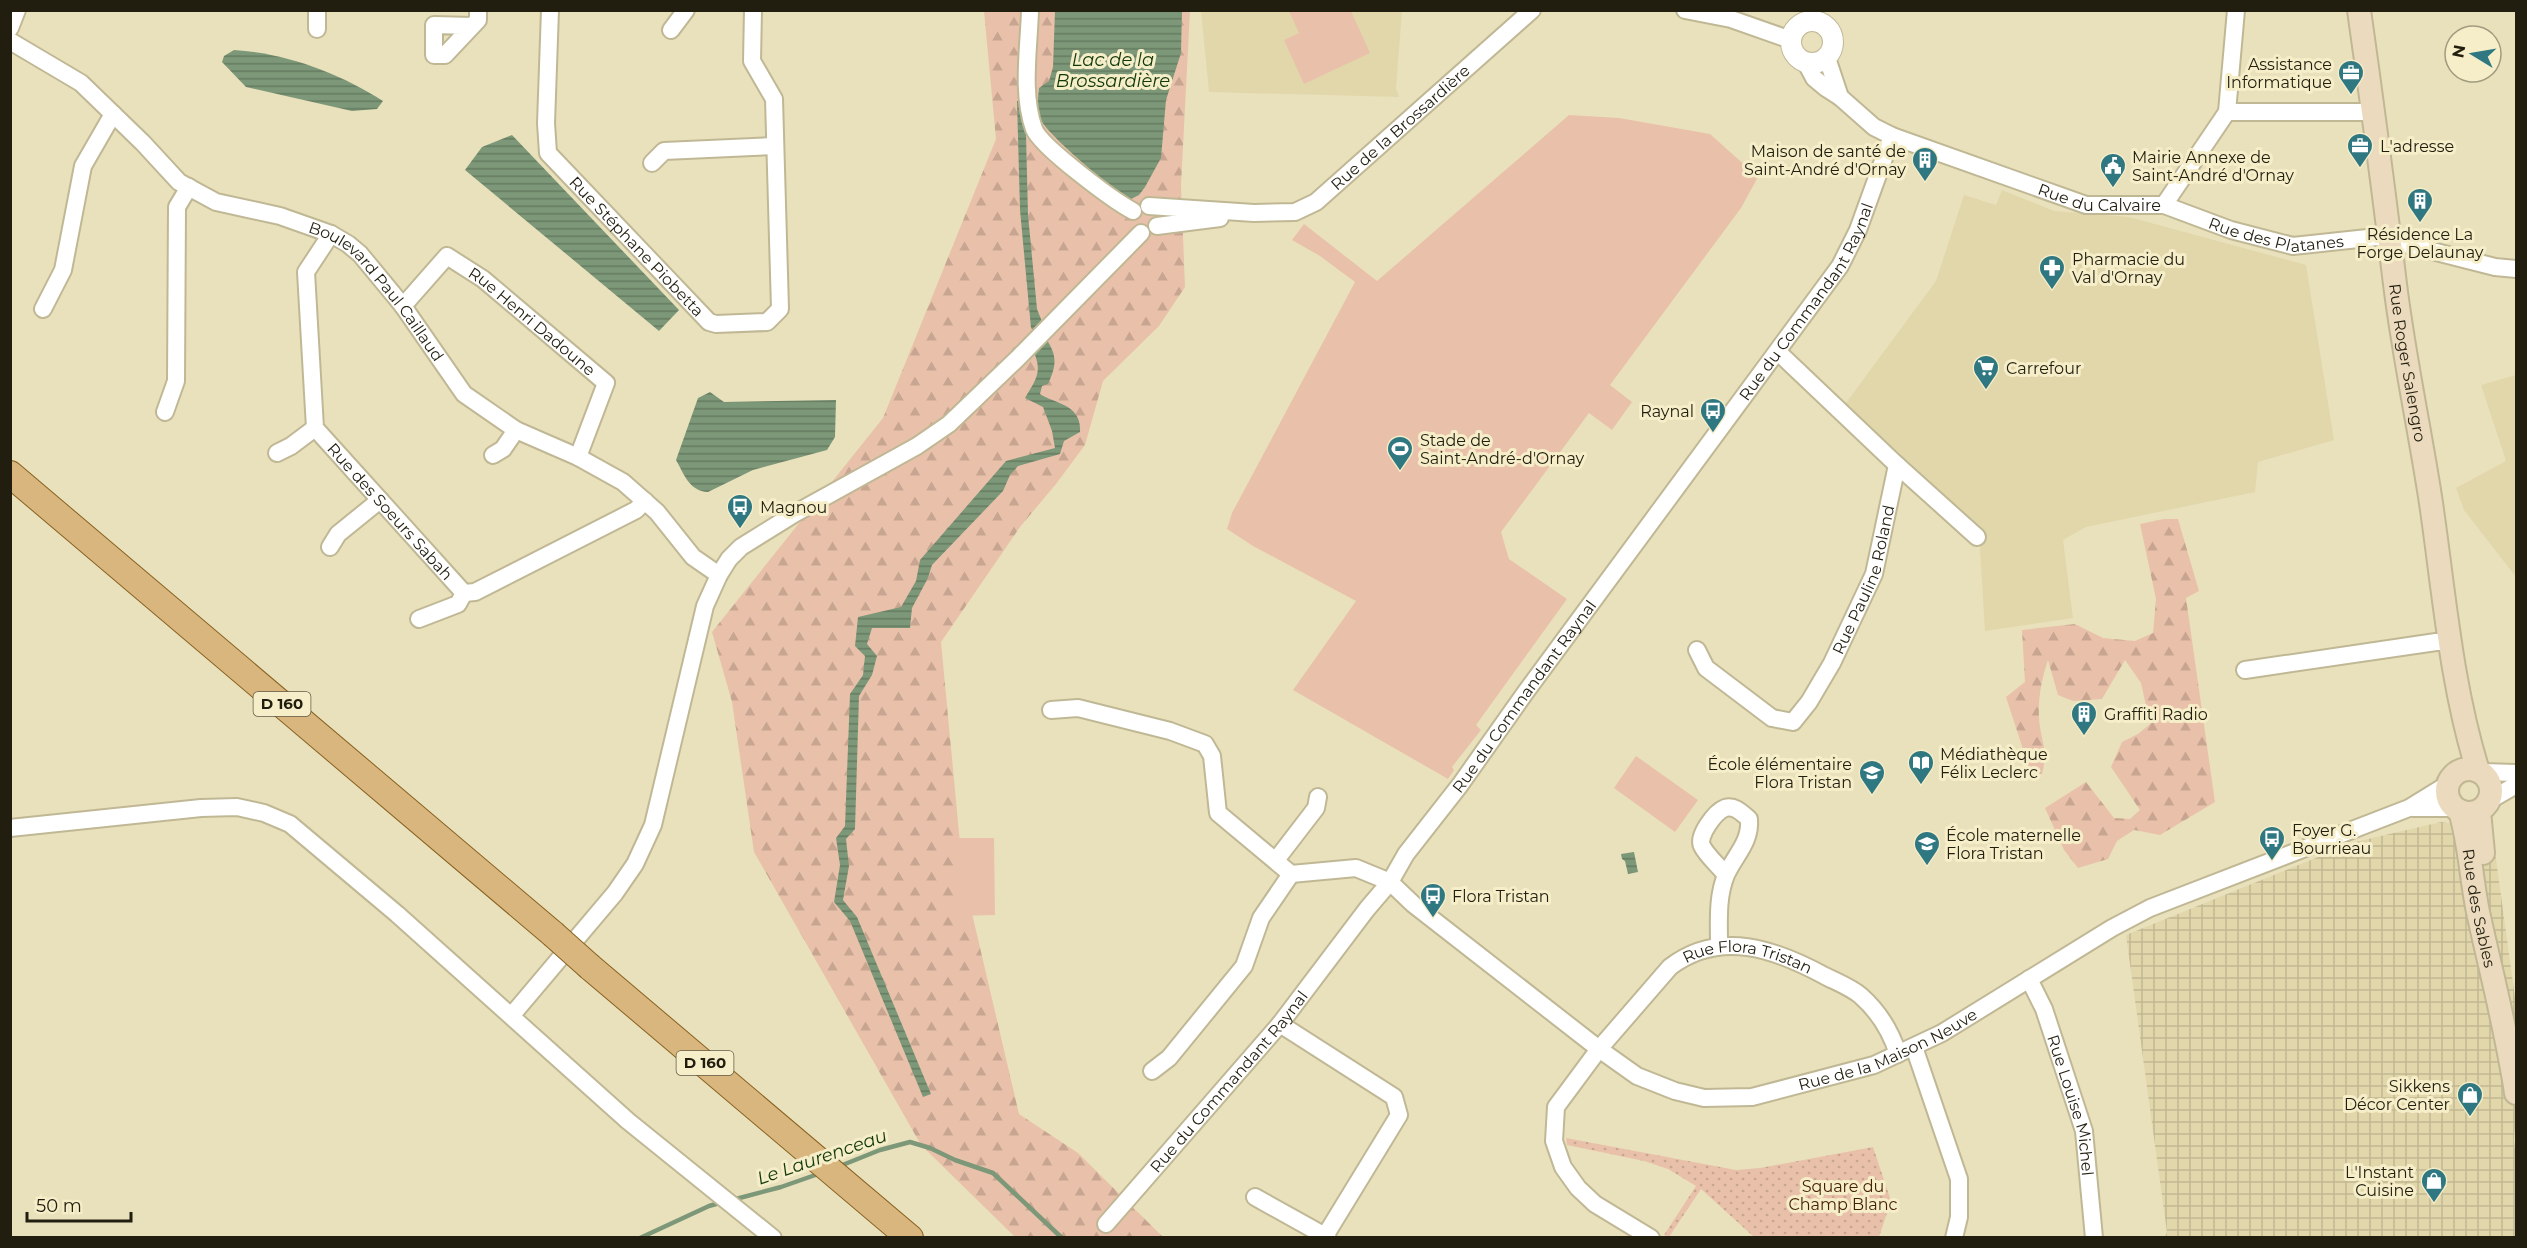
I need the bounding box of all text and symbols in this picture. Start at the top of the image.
north arrow [2443,24,2503,84]
text: N [2448,43,2469,59]
water label: Lac de la Brossardière [1056,49,1170,92]
place label: Assistance Informatique [2226,55,2332,92]
office icon: Assistance Informatique [2336,58,2366,96]
street label: Rue de la Brossardière [1327,61,1474,194]
office icon: L'adresse [2345,131,2375,169]
place label: L'adresse [2380,137,2454,156]
place label: Maison de santé de Saint-André d'Ornay [1744,142,1906,179]
building icon: Maison de santé de Saint-André d'Ornay [1910,145,1940,183]
place label: Mairie Annexe de Saint-André d'Ornay [2132,148,2294,185]
public building icon: Mairie Annexe de Saint-André d'Ornay [2098,151,2128,189]
street label: Rue Stéphane Piobetta [565,173,708,321]
street label: Rue du Calvaire [2035,180,2161,215]
building icon: Résidence La Forge Delaunay [2405,186,2435,224]
street label: Rue du Commandant Raynal [1735,200,1877,404]
street label: Rue des Platanes [2206,213,2345,256]
street label: Boulevard Paul Caillaud [306,218,447,365]
place label: Résidence La Forge Delaunay [2357,225,2484,262]
place label: Pharmacie du Val d'Ornay [2072,250,2185,287]
pharmacy icon: Pharmacie du Val d'Ornay [2037,253,2067,291]
street label: Rue Henri Dadoune [465,263,599,380]
street label: Rue Roger Salengro [2385,282,2430,444]
supermarket icon: Carrefour [1971,353,2001,391]
place label: Carrefour [2006,359,2081,378]
bus stop icon: Raynal [1698,396,1728,434]
place label: Raynal [1640,402,1694,421]
place label: Stade de Saint-André-d'Ornay [1420,431,1585,468]
sports icon: Stade de Saint-André-d'Ornay [1385,434,1415,472]
street label: Rue des Soeurs Sabah [323,439,457,584]
bus stop icon: Magnou [725,492,755,530]
place label: Magnou [760,498,827,517]
street label: Rue Pauline Roland [1828,503,1898,658]
street label: Rue du Commandant Raynal [1448,597,1600,797]
road number: D 160 [254,692,310,716]
building icon: Graffiti Radio [2069,699,2099,737]
place label: Graffiti Radio [2104,705,2208,724]
place label: Médiathèque Félix Leclerc [1940,745,2048,782]
library icon: Médiathèque Félix Leclerc [1906,748,1936,786]
place label: École élémentaire Flora Tristan [1707,755,1852,792]
school or university icon: École élémentaire Flora Tristan [1857,758,1887,796]
place label: Foyer G. Bourrieau [2292,821,2371,858]
bus stop icon: Foyer G. Bourrieau [2257,824,2287,862]
place label: École maternelle Flora Tristan [1946,826,2081,863]
school or university icon: École maternelle Flora Tristan [1912,829,1942,867]
street label: Rue des Sables [2458,847,2499,970]
bus stop icon: Flora Tristan [1418,881,1448,919]
place label: Flora Tristan [1452,887,1550,906]
street label: Rue Flora Tristan [1680,937,1815,978]
street label: Rue du Commandant Raynal [1146,987,1312,1177]
street label: Rue de la Maison Neuve [1796,1005,1981,1094]
street label: Rue Louise Michel [2043,1032,2097,1177]
road number: D 160 [676,1051,734,1075]
place label: Sikkens Décor Center [2344,1077,2450,1114]
shop icon: Sikkens Décor Center [2455,1080,2485,1118]
water label: Le Laurenceau [754,1124,890,1190]
place label: L'Instant Cuisine [2345,1163,2414,1200]
shop icon: L'Instant Cuisine [2419,1166,2449,1204]
park label: Square du Champ Blanc [1788,1177,1898,1214]
scale bar [27,1185,130,1223]
text: 50 m [36,1195,82,1217]

